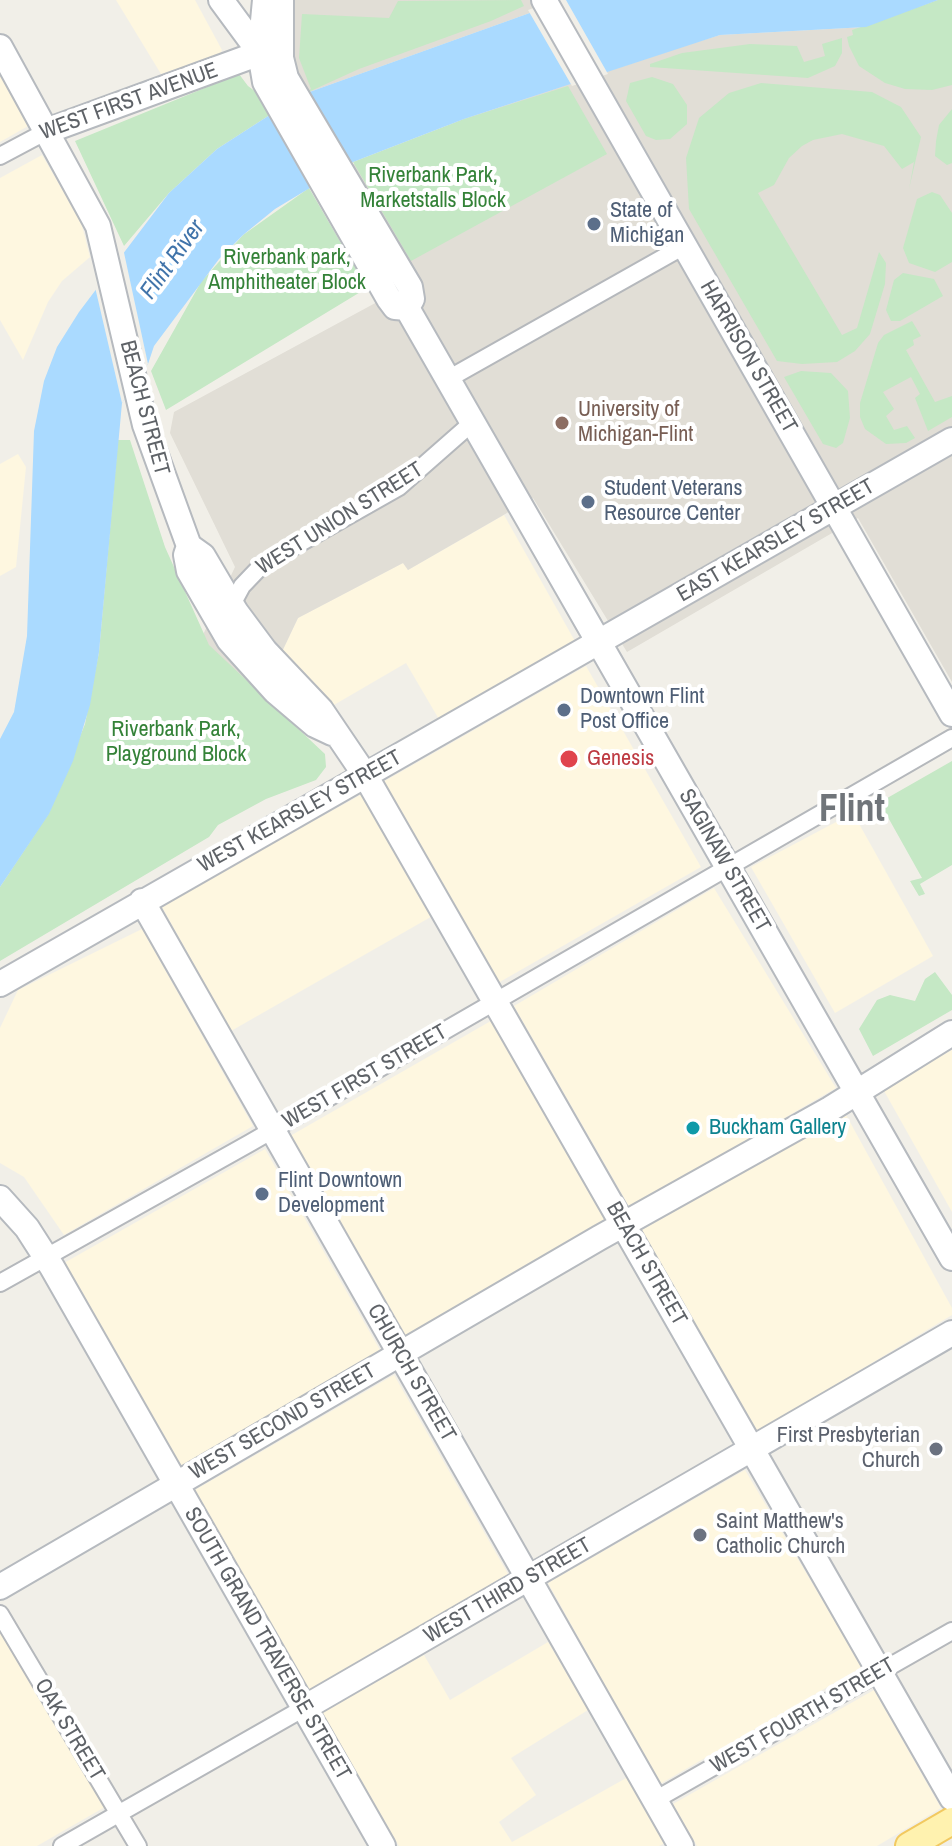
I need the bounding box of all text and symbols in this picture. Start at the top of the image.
street label: WEST FIRST AVENUE [37,58,221,146]
park label: Riverbank Park, Marketstalls Block [360,163,506,214]
place label: State of Michigan [610,198,684,250]
water label: Flint River [135,215,211,305]
marker: State of Michigan [585,215,603,233]
park label: Riverbank park, Amphitheater Block [208,245,366,296]
street label: HARRISON STREET [694,276,802,438]
street label: BEACH STREET [113,338,175,478]
place label: University of Michigan-Flint [578,397,693,448]
marker: University of Michigan-Flint [553,414,571,432]
street label: WEST UNION STREET [252,457,428,581]
street label: EAST KEARSLEY STREET [673,474,879,608]
place label: Student Veterans Resource Center [604,476,742,528]
marker: Student Veterans Resource Center [579,493,597,511]
place label: Downtown Flint Post Office [580,684,704,736]
marker: Downtown Flint Post Office [555,701,573,719]
park label: Riverbank Park, Playground Block [106,717,246,768]
street label: WEST KEARSLEY STREET [194,745,406,879]
place label: Genesis [587,746,654,772]
marker: Genesis [558,748,580,770]
street label: SAGINAW STREET [672,785,776,937]
district label: Flint [819,788,885,834]
street label: WEST FIRST STREET [278,1019,452,1135]
place label: Buckham Gallery [709,1115,846,1141]
marker: Buckham Gallery [684,1119,702,1137]
place label: Flint Downtown Development [278,1168,402,1220]
marker: Flint Downtown Development [253,1185,271,1203]
street label: BEACH STREET [600,1197,692,1331]
street label: CHURCH STREET [361,1300,461,1446]
street label: WEST SECOND STREET [185,1358,381,1486]
place label: First Presbyterian Church [777,1423,920,1474]
marker: First Presbyterian Church [927,1440,945,1458]
street label: SOUTH GRAND TRAVERSE STREET [178,1503,356,1785]
place label: Saint Matthew's Catholic Church [716,1509,845,1560]
marker: Saint Matthew's Catholic Church [691,1526,709,1544]
street label: WEST THIRD STREET [420,1532,596,1650]
street label: WEST FOURTH STREET [706,1653,900,1779]
street label: OAK STREET [28,1674,110,1786]

